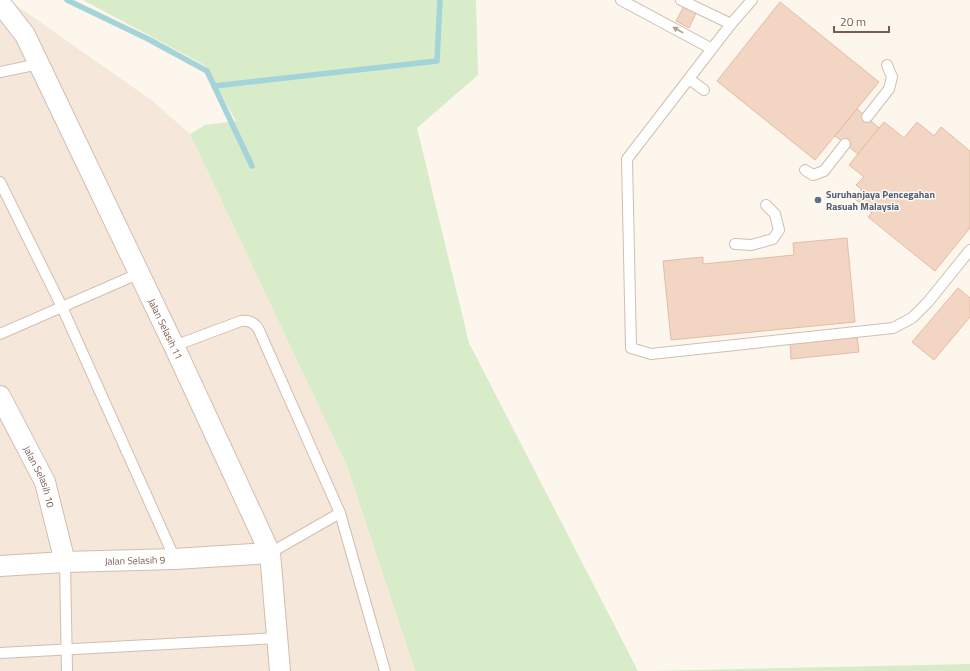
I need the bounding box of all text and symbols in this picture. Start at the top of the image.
scale bar [834,8,889,34]
text: 20 m [840,12,866,31]
one-way arrow [672,27,684,34]
place label: Suruhanjaya Pencegahan Rasuah Malaysia [826,187,935,214]
marker: Suruhanjaya Pencegahan Rasuah Malaysia [813,195,823,205]
street label: Jalan Selasih 11 [144,296,186,362]
street label: Jalan Selasih 10 [19,443,58,510]
street label: Jalan Selasih 9 [104,552,166,569]

